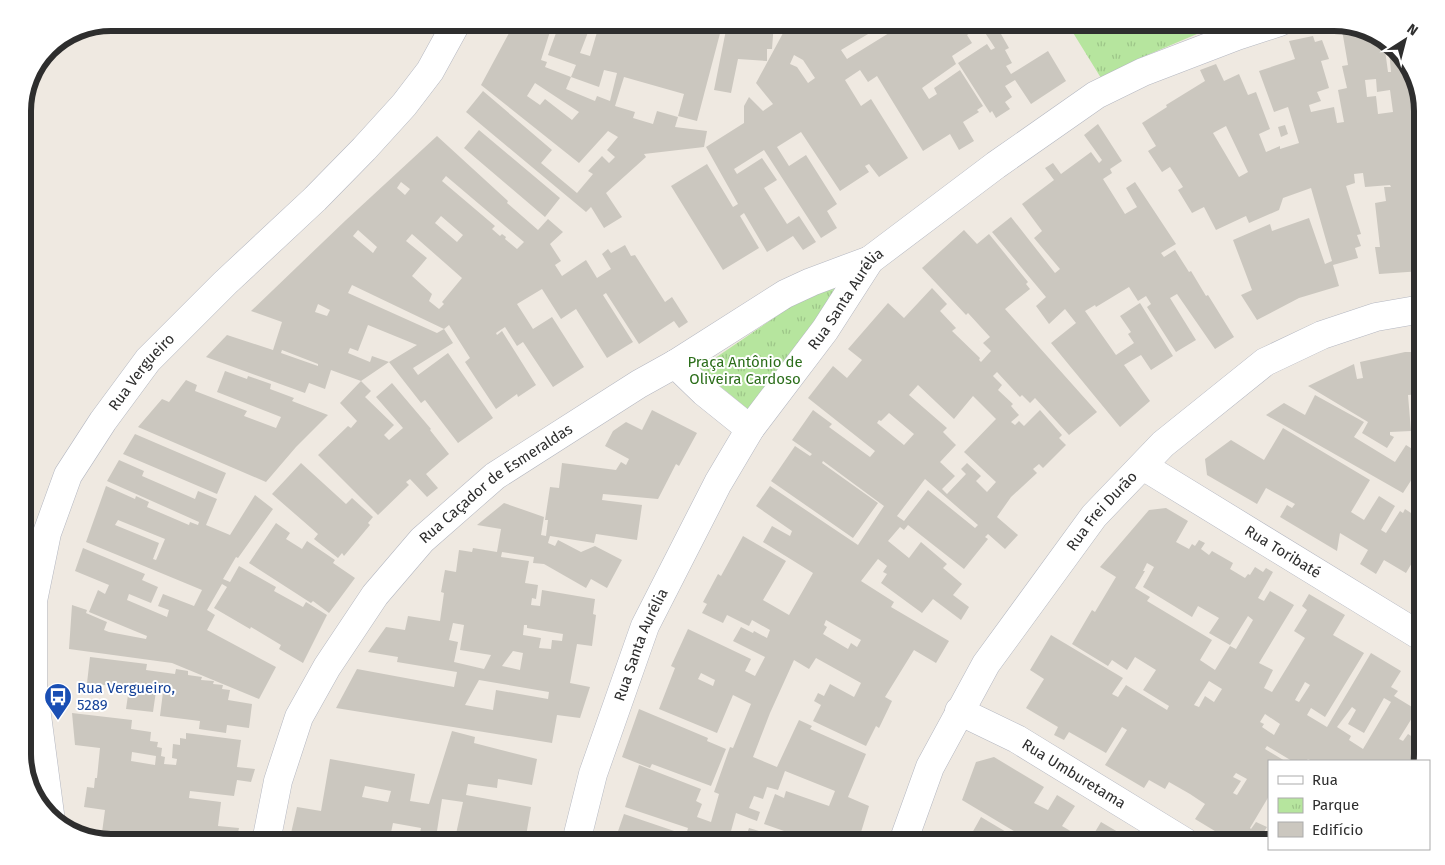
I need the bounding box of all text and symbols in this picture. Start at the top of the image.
north arrow [1380,15,1430,65]
text: N [1404,20,1421,39]
street label: Rua Santa Aurélia [804,244,887,353]
street label: Rua Vergueiro [105,330,178,414]
park label: Praça Antônio de Oliveira Cardoso [687,353,803,388]
street label: Rua Caçador de Esmeraldas [416,420,576,547]
street label: Rua Frei Durão [1063,468,1141,554]
street label: Rua Toribaté [1241,522,1324,582]
street label: Rua Santa Aurélia [610,585,672,704]
place label: Rua Vergueiro, 5289 [77,679,175,714]
bus stop icon: Rua Vergueiro, 5289 [43,682,73,721]
street label: Rua Umburetama [1019,735,1129,812]
legend [1268,760,1430,850]
text: Rua [1312,771,1338,789]
text: Parque [1312,796,1359,814]
text: Edifício [1312,821,1363,839]

